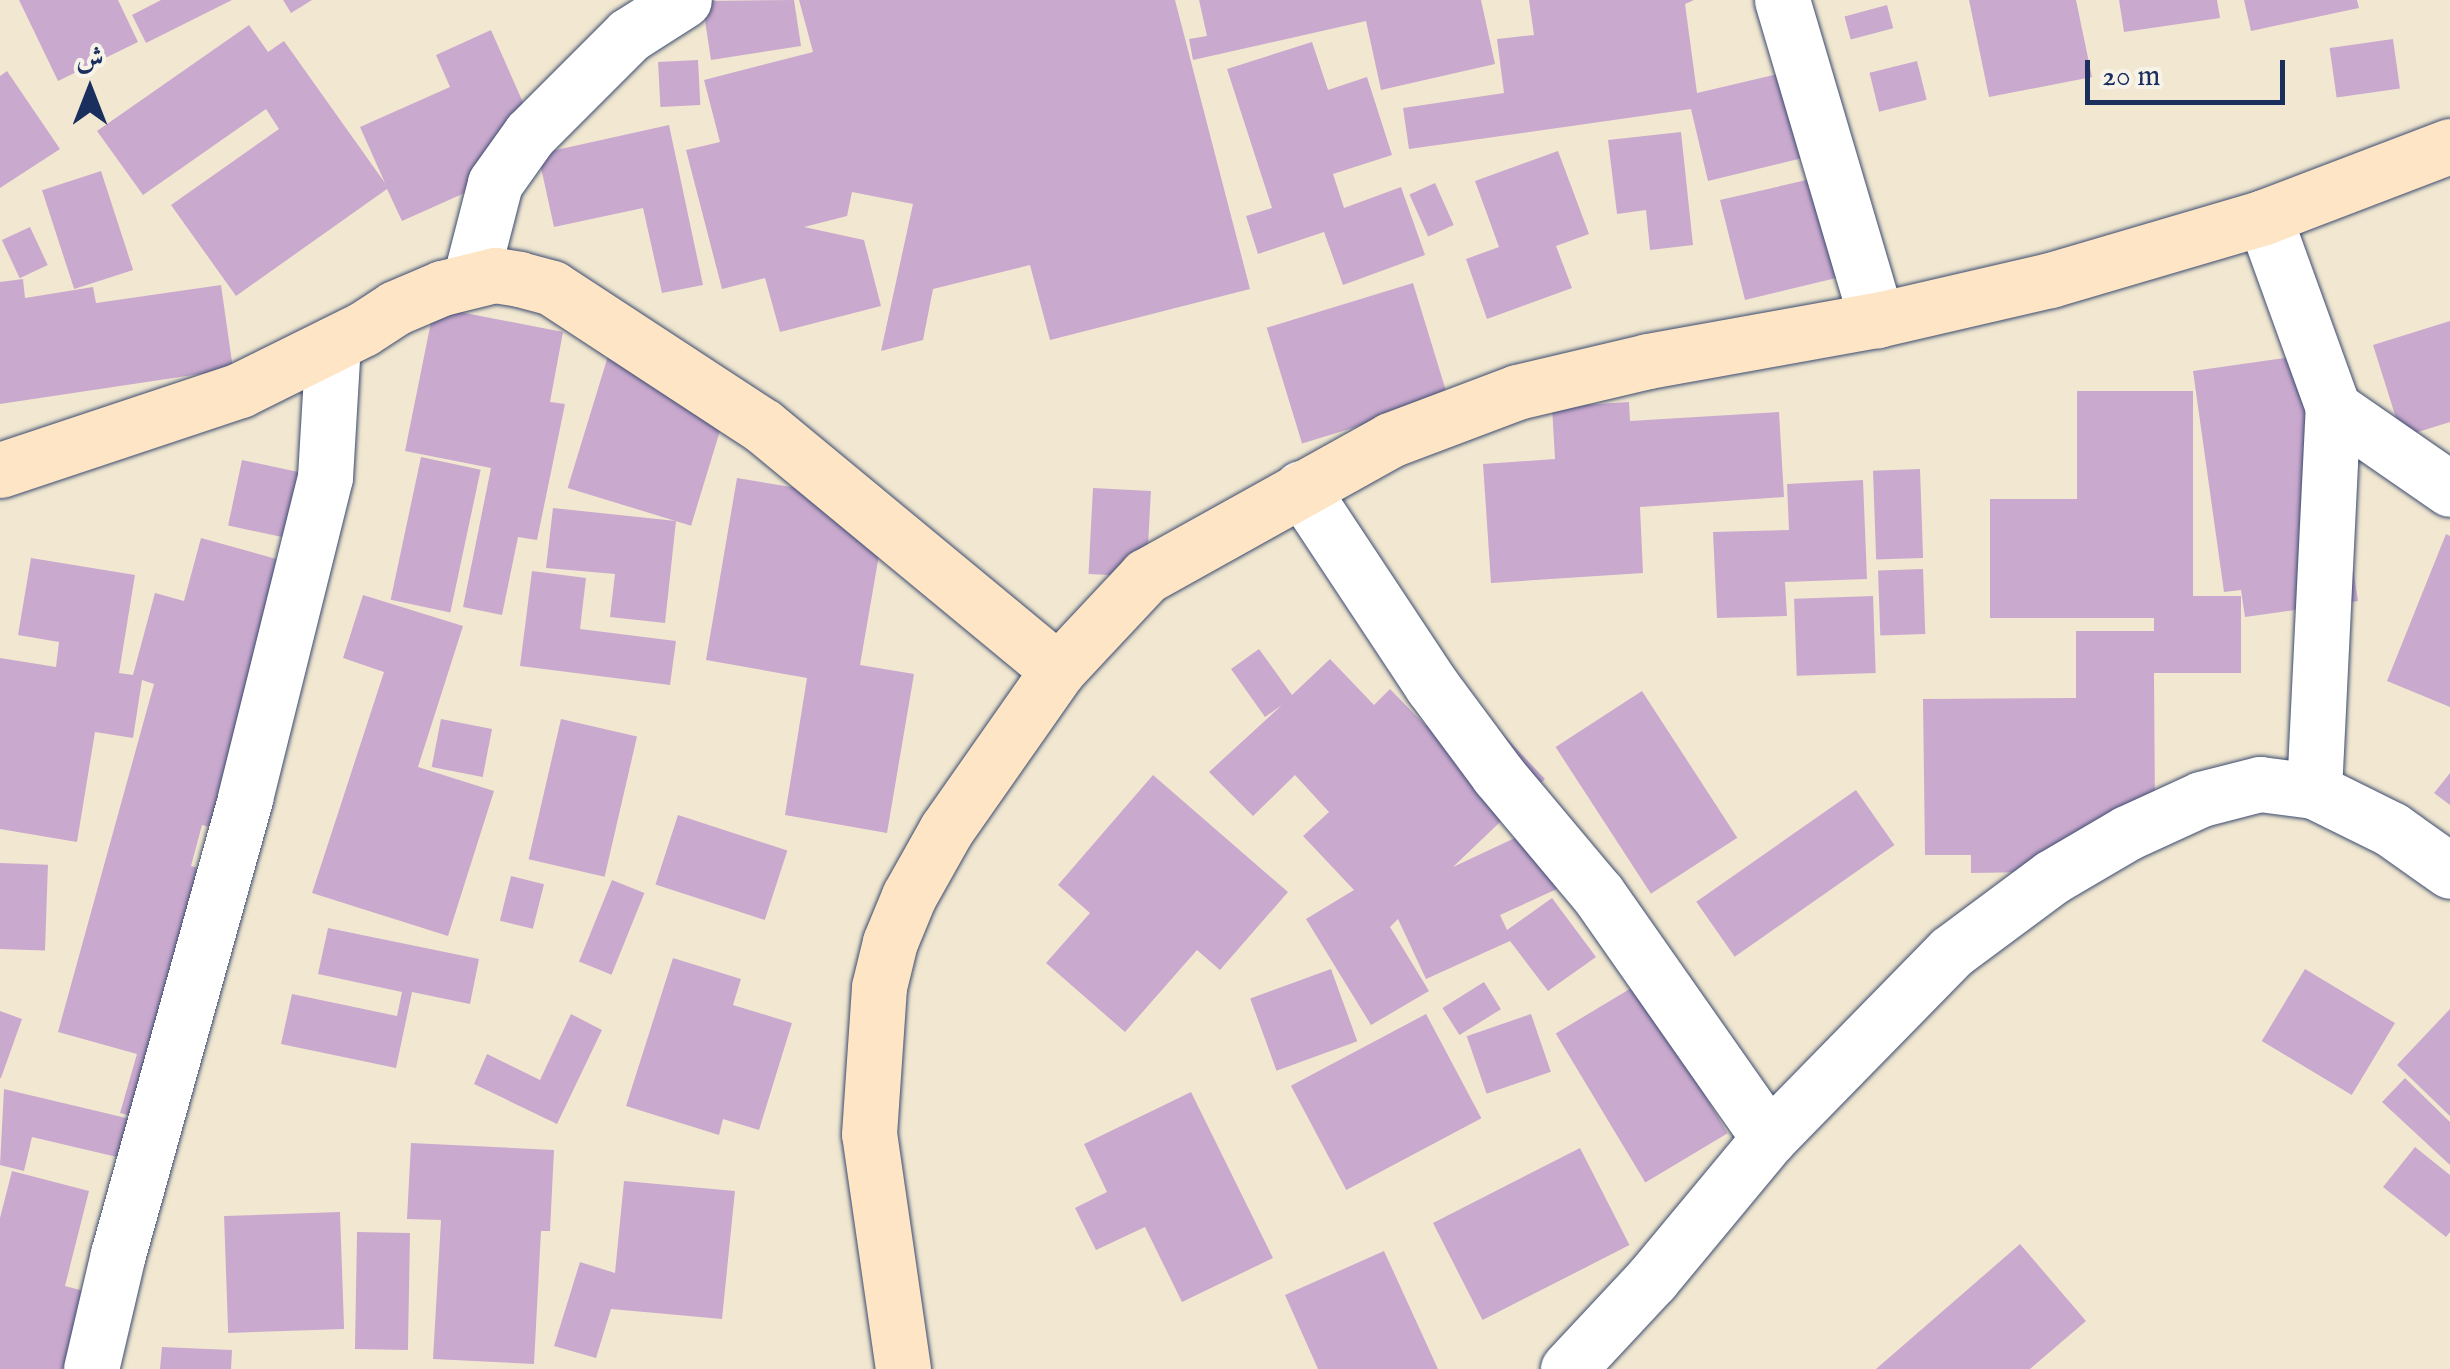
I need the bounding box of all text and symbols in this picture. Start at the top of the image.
north arrow [40,40,140,140]
scale bar [2090,40,2290,102]
text: ش [76,42,104,77]
text: 20 m [2102,58,2161,96]

